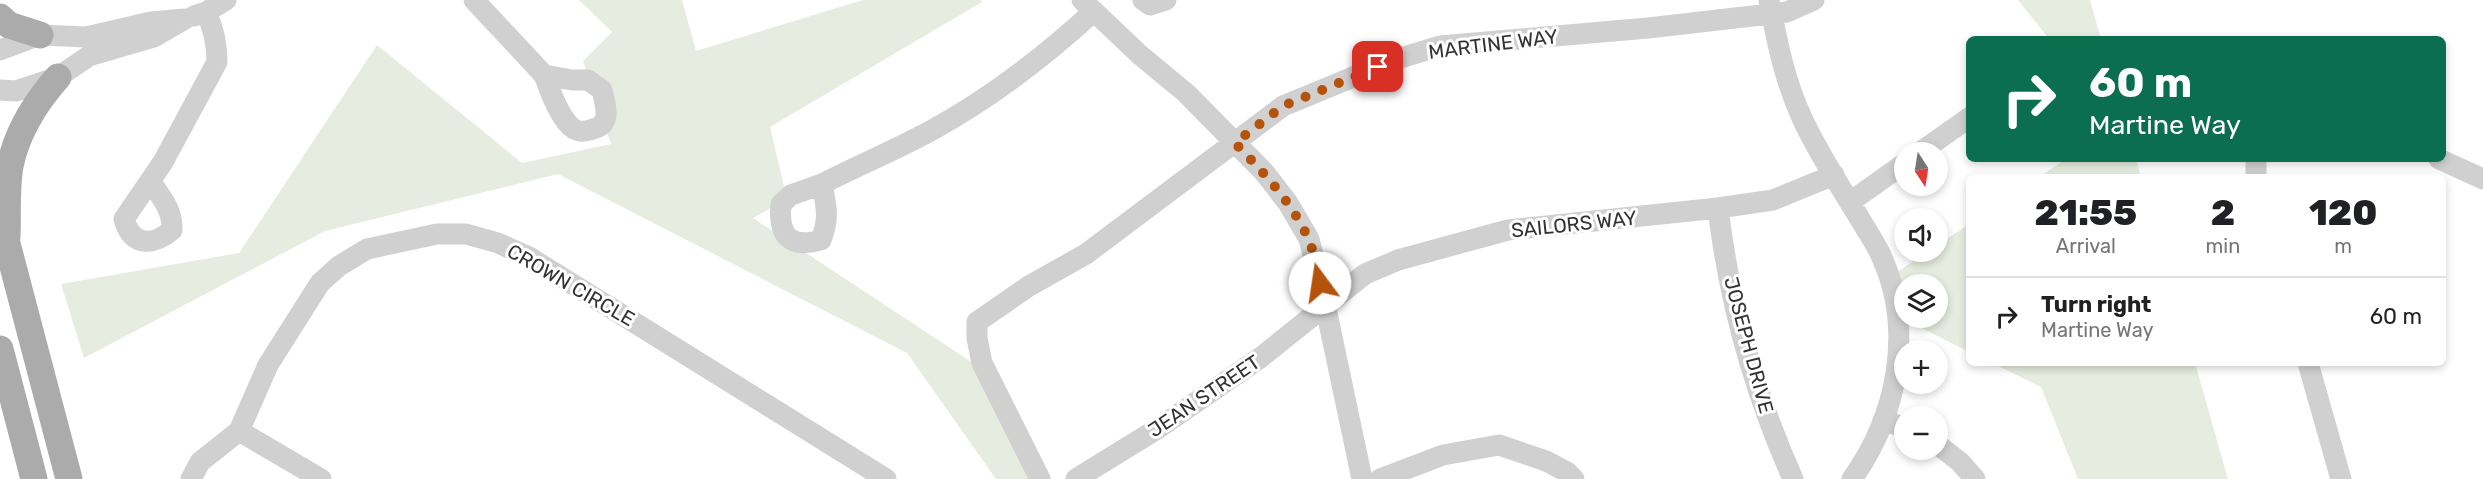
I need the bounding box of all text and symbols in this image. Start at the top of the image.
street label: MARTINE WAY [1427,24,1559,64]
pin [1352,41,1403,92]
icon: arrive [1361,50,1394,83]
text: 60 m [2089,58,2192,108]
icon: right [1990,60,2068,138]
text: Martine Way [2089,109,2241,141]
north arrow [1894,142,1948,196]
map controls [1894,142,1948,460]
text: 21:55 [2035,191,2137,234]
text: 2 [2211,191,2235,234]
text: 120 [2309,191,2377,234]
street label: SAILORS WAY [1510,205,1638,243]
button: sound [1894,208,1948,262]
text: Arrival [2056,234,2116,258]
text: min [2206,234,2240,258]
text: m [2334,234,2352,258]
street label: CROWN CIRCLE [503,239,639,331]
position arrow [1288,251,1352,315]
street label: JOSEPH DRIVE [1719,274,1779,416]
button: layers [1894,274,1948,328]
text: Turn right [2041,291,2151,318]
icon: right [1990,300,2023,333]
text: 60 m [2370,303,2422,330]
text: Martine Way [2041,318,2154,342]
button: + [1894,340,1948,394]
street label: JEAN STREET [1143,350,1265,442]
button: − [1894,406,1948,460]

